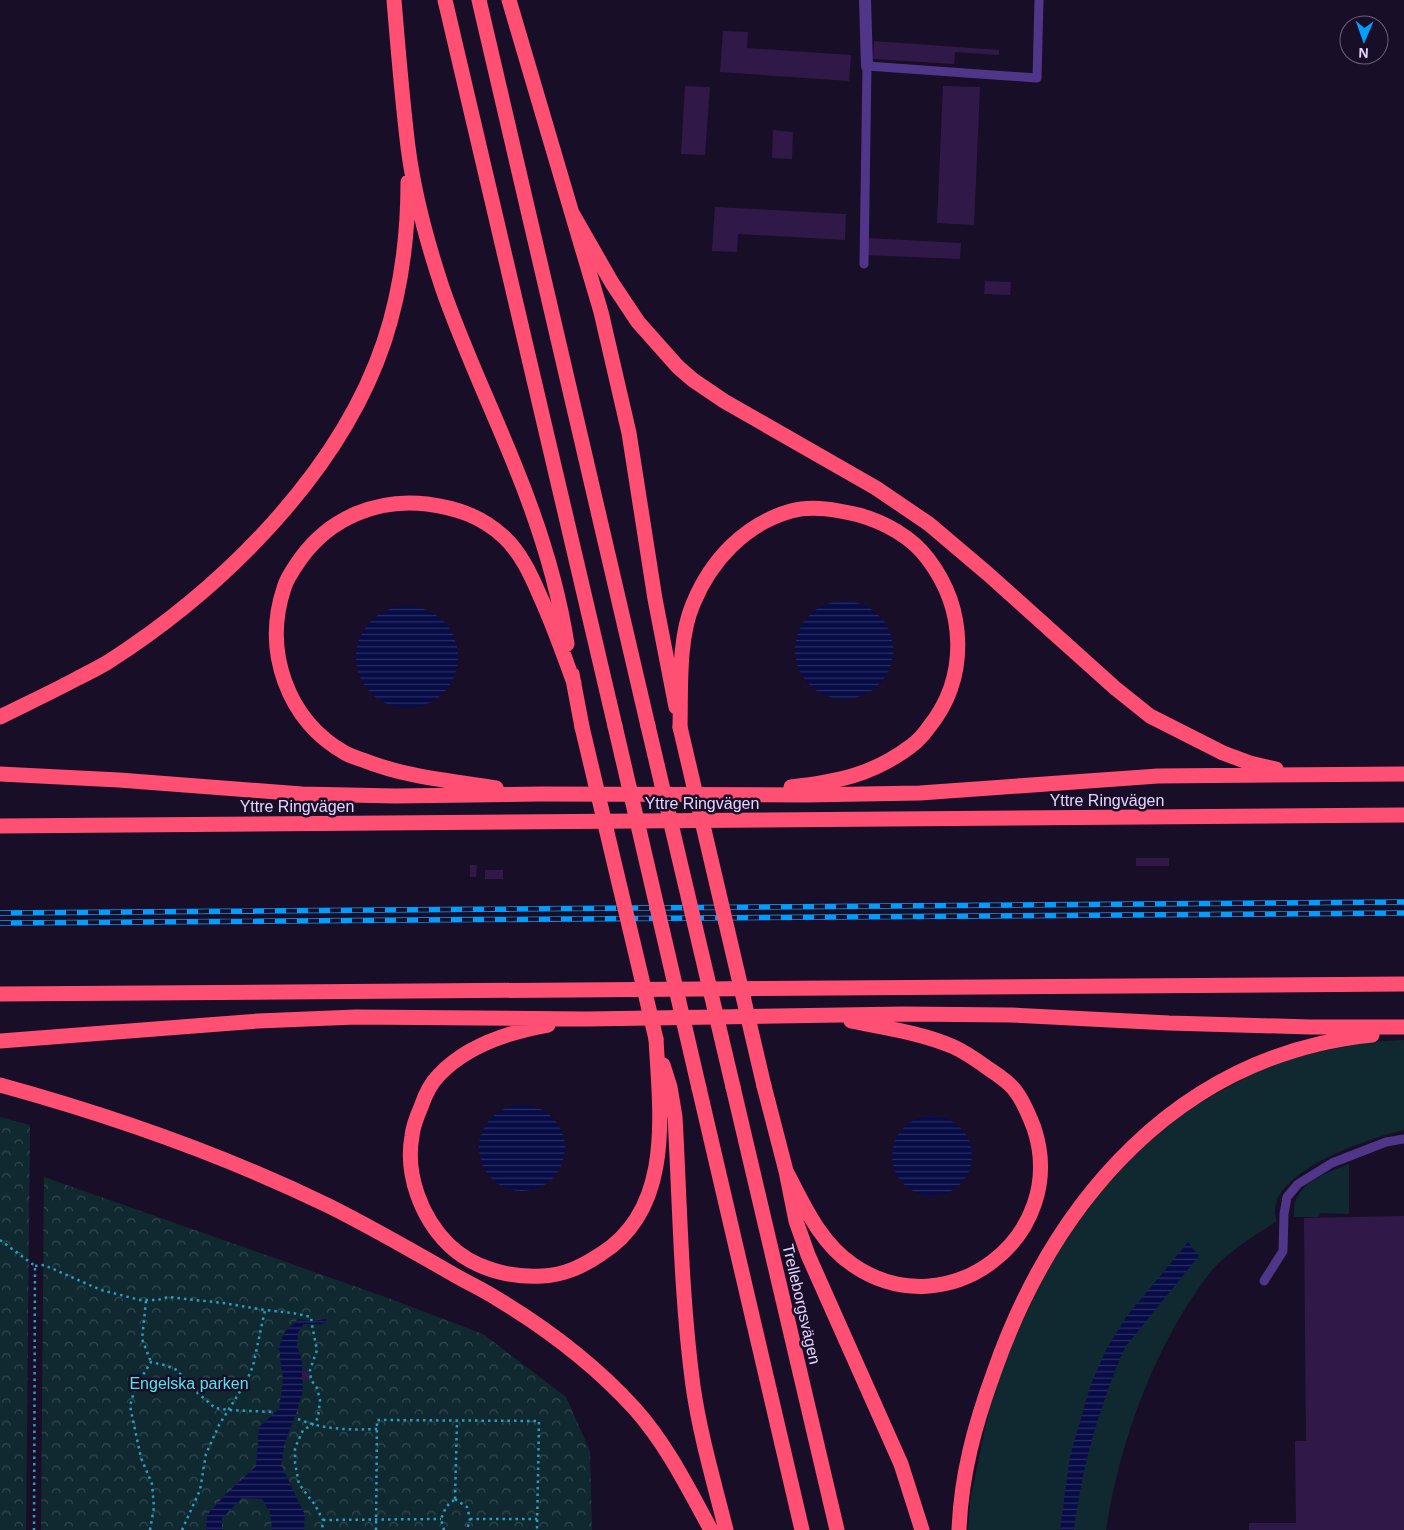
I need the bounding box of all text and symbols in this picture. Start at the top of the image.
north arrow [1339,15,1389,65]
text: N [1358,45,1369,61]
street label: Yttre Ringvägen [1050,792,1164,809]
street label: Yttre Ringvägen [645,795,759,812]
street label: Yttre Ringvägen [240,798,354,815]
street label: Trelleborgsvägen [779,1242,824,1366]
park label: Engelska parken [129,1375,249,1392]

